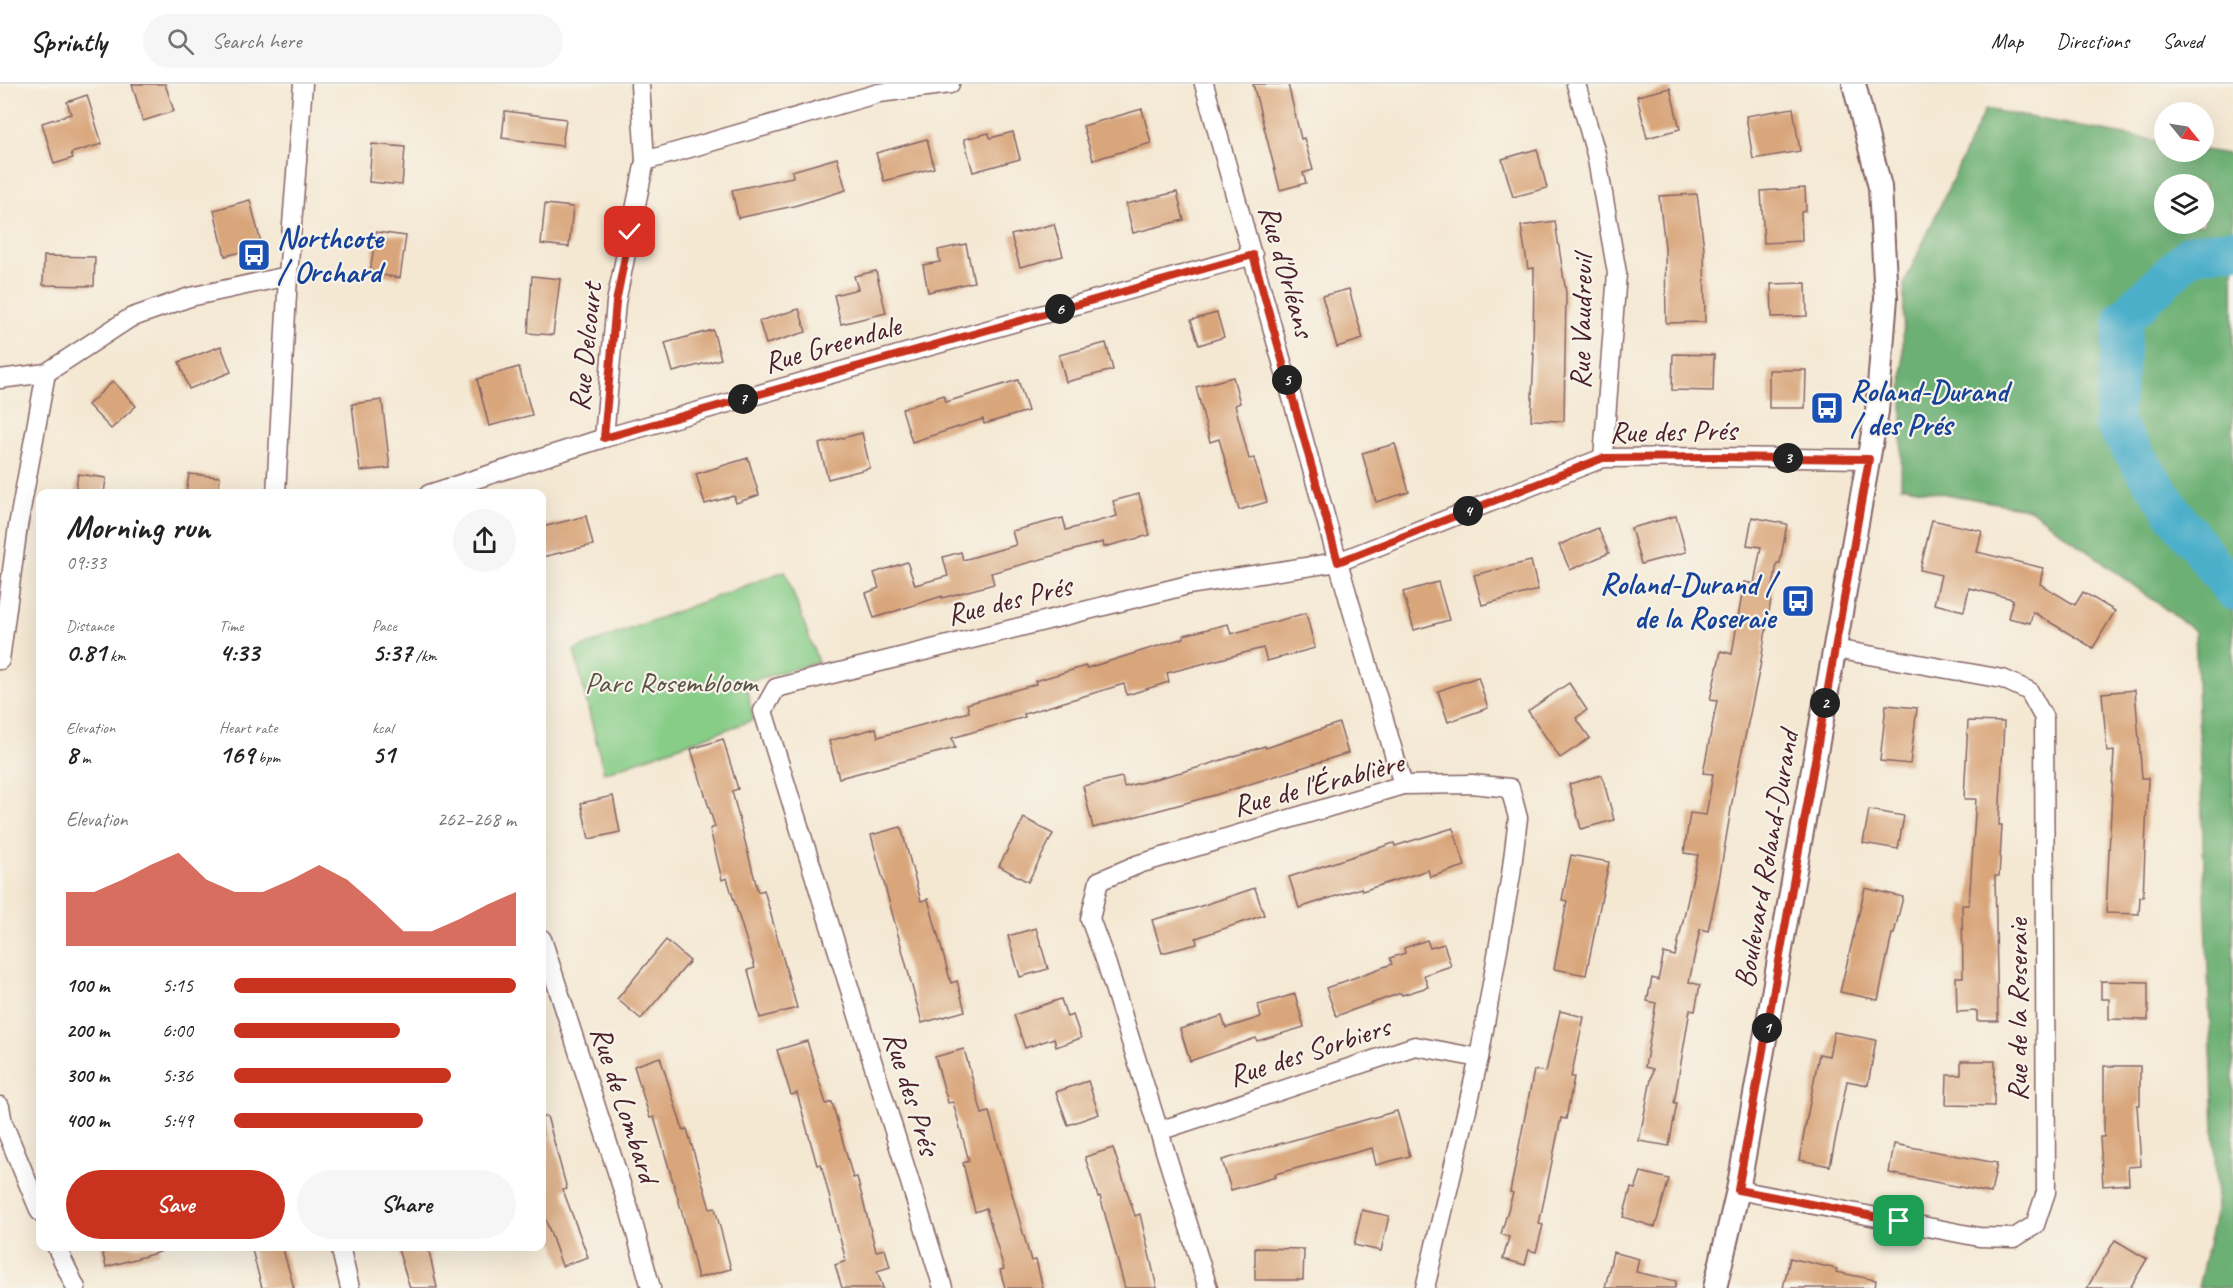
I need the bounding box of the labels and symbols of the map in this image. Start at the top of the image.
north arrow [2154,102,2214,162]
street label: Rue d'Orléans [1250,200,1325,344]
pin [604,206,655,257]
place label: Northcote / Orchard [277,219,386,291]
bus stop icon: Northcote / Orchard [236,237,272,273]
street label: Rue Vaudreuil [1561,250,1601,389]
street label: Rue Delcourt [559,278,611,413]
pin: 6 [1045,294,1075,324]
street label: Rue Greendale [759,306,907,382]
pin: 5 [1272,365,1302,395]
place label: Roland-Durand / des Prés [1850,372,2013,444]
pin: 7 [728,384,758,414]
bus stop icon: Roland-Durand / des Prés [1809,390,1845,426]
street label: Rue des Prés [1609,411,1740,451]
pin: 3 [1773,443,1803,473]
pin: 4 [1453,496,1483,526]
place label: Roland-Durand / de la Roseraie [1600,565,1781,637]
street label: Rue des Prés [943,566,1078,634]
bus stop icon: Roland-Durand / de la Roseraie [1780,583,1816,619]
park label: Parc Rosembloom [585,663,760,701]
pin: 2 [1810,688,1840,718]
street label: Boulevard Roland-Durand [1725,723,1808,991]
street label: Rue de l'Érablière [1229,742,1410,825]
street label: Rue de la Roseraie [1998,916,2036,1102]
street label: Rue des Sorbiers [1223,1006,1397,1095]
pin: 1 [1752,1013,1782,1043]
street label: Rue de Lombard [582,1021,669,1191]
street label: Rue des Prés [875,1027,950,1162]
pin [1873,1195,1924,1246]

